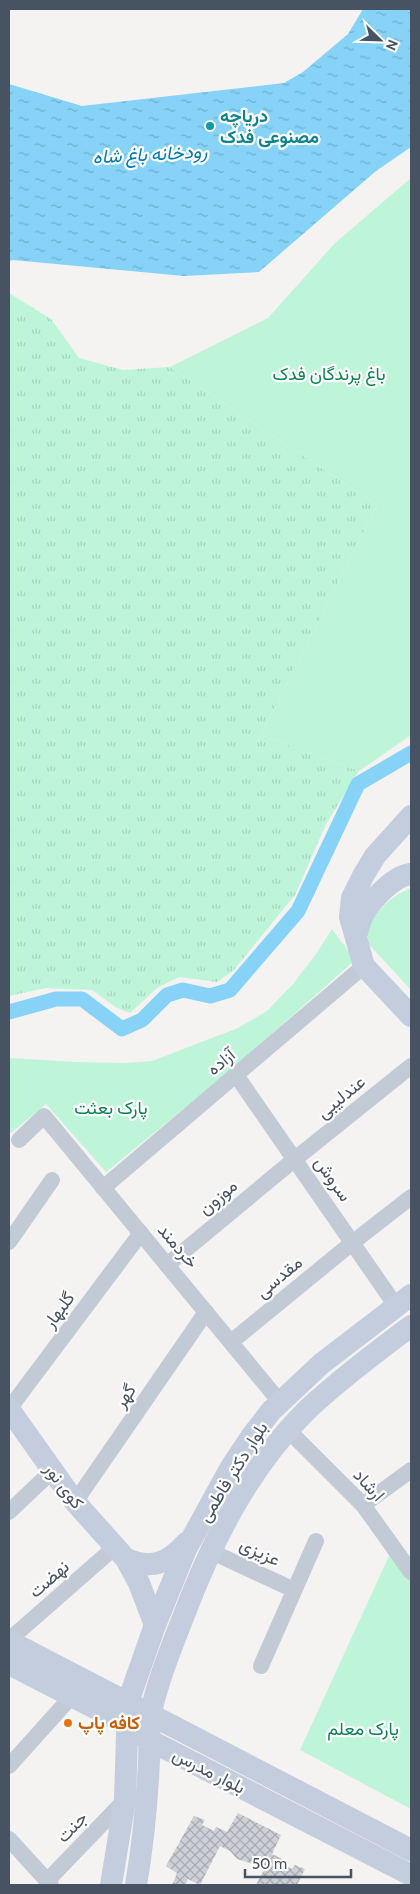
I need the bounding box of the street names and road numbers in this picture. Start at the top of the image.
street label: آزاده [202,1043,241,1080]
street label: عندلیبی [312,1071,370,1123]
street label: سروش [310,1152,356,1206]
street label: موزون [194,1175,242,1219]
street label: خردمند [153,1219,203,1273]
street label: مقدسی [251,1251,307,1303]
street label: گلبهار [38,1287,80,1333]
street label: گهر [109,1380,141,1413]
street label: بلوار دکتر فاطمی [193,1418,273,1526]
street label: کوی نور [39,1458,88,1513]
street label: ارشاد [349,1464,389,1506]
street label: عزیزی [236,1533,284,1571]
street label: نهضت [24,1556,74,1602]
street label: بلوار مدرس [169,1743,249,1799]
street label: جنت [52,1807,92,1847]

